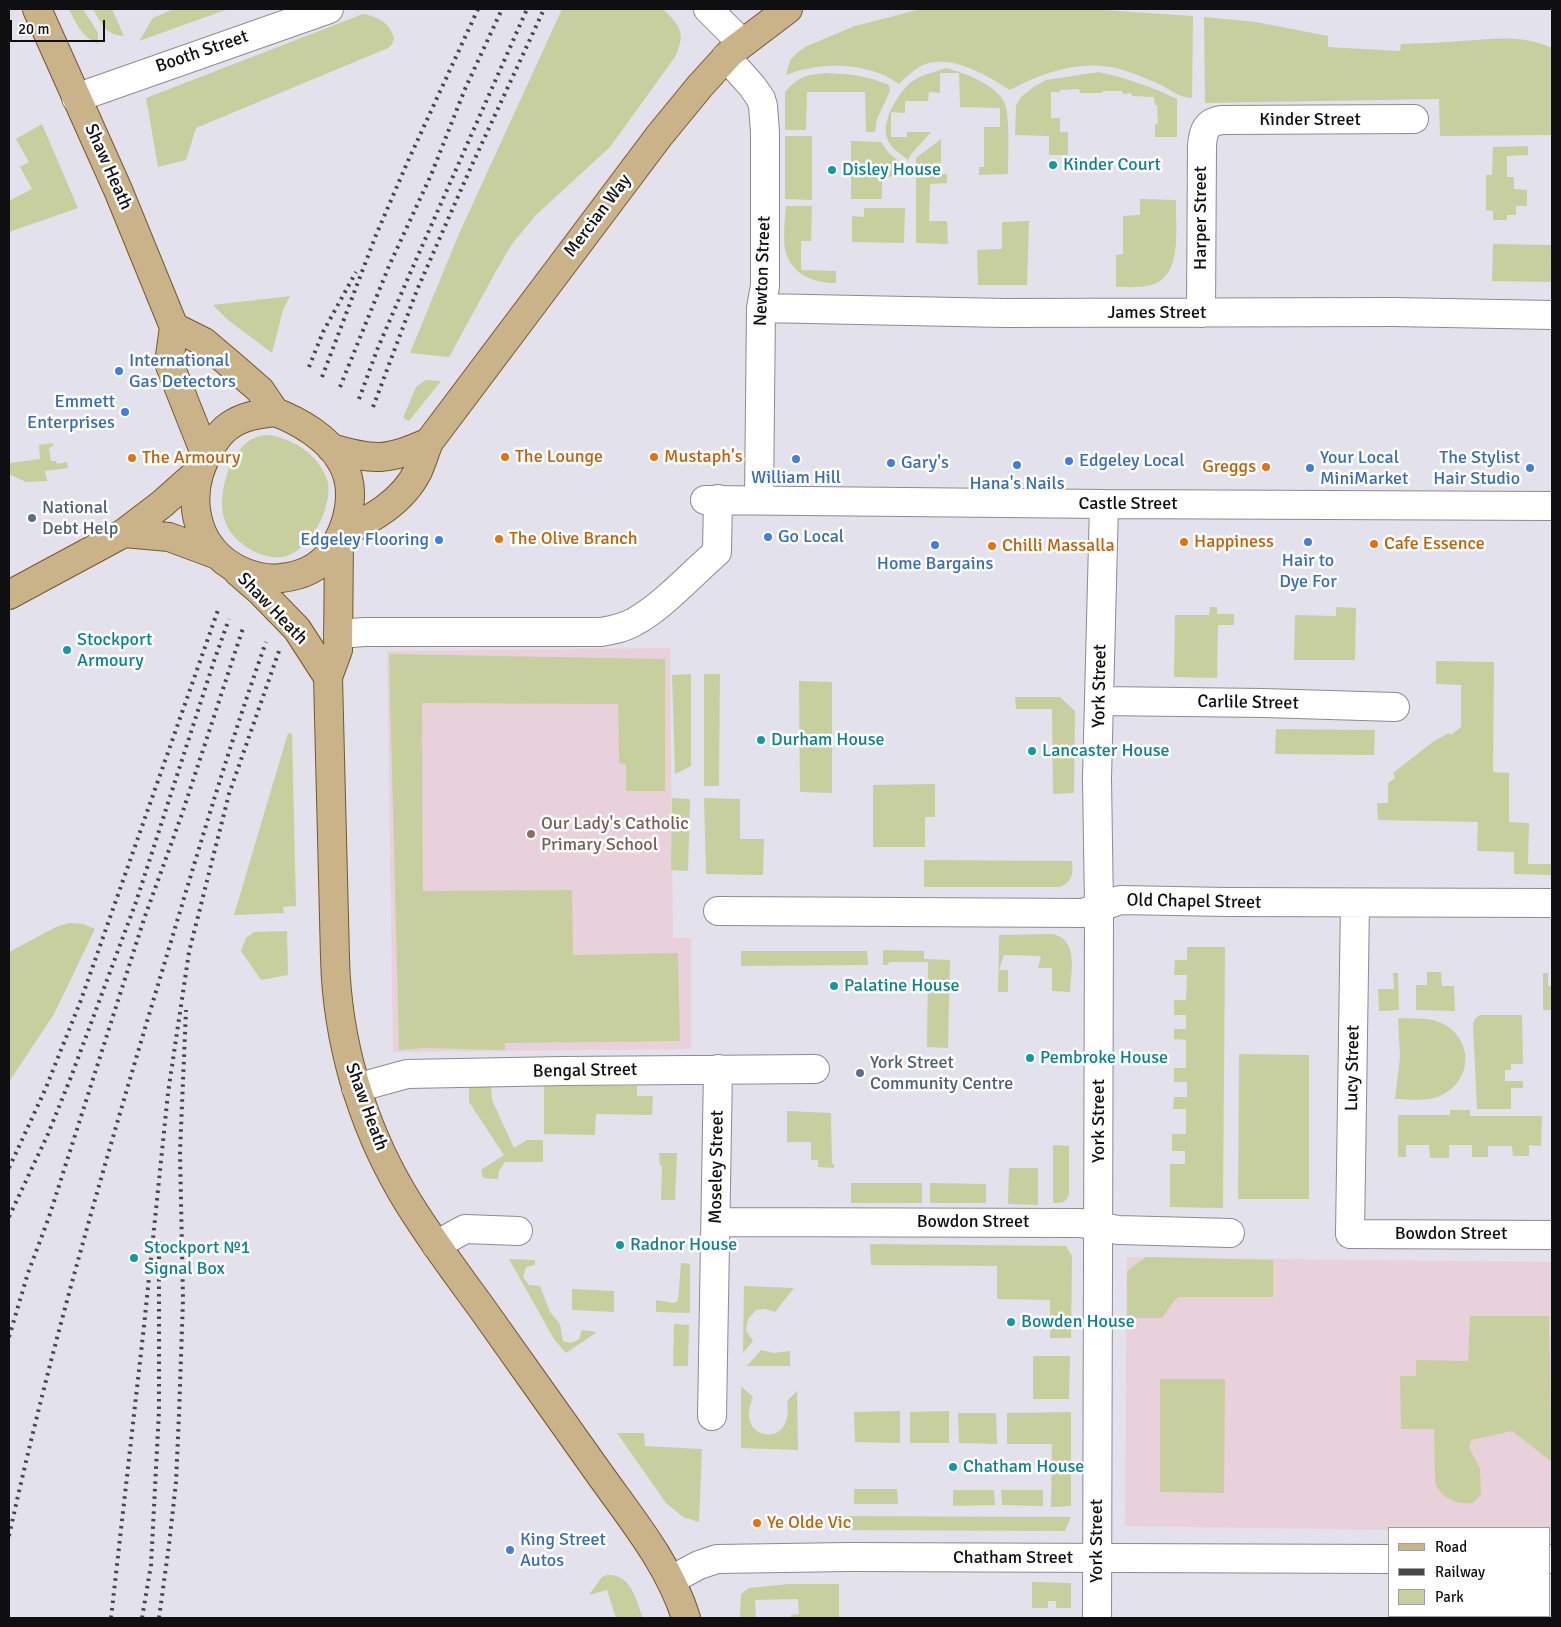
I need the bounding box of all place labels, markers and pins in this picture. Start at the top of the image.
place label: Kinder Court [1063,154,1161,176]
place label: Disley House [842,159,941,181]
marker: Kinder Court [1047,159,1059,171]
marker: Disley House [826,164,838,176]
place label: International Gas Detectors [129,350,236,392]
marker: International Gas Detectors [113,365,125,377]
place label: Emmett Enterprises [27,391,115,434]
marker: Emmett Enterprises [119,406,131,418]
place label: The Lounge [515,446,603,468]
place label: Mustaph's [664,446,743,468]
place label: The Armoury [142,447,240,469]
place label: Your Local MiniMarket [1320,447,1408,489]
place label: The Stylist Hair Studio [1433,447,1520,489]
place label: Edgeley Local [1079,450,1184,472]
marker: The Lounge [499,451,511,463]
marker: Mustaph's [648,451,660,463]
marker: The Armoury [126,452,138,464]
place label: Gary's [901,452,949,474]
marker: William Hill [790,453,802,465]
marker: Edgeley Local [1063,455,1075,467]
place label: Greggs [1202,456,1256,478]
marker: Gary's [885,457,897,469]
marker: Hana's Nails [1011,459,1023,471]
marker: Greggs [1260,461,1272,473]
marker: Your Local MiniMarket [1304,462,1316,474]
marker: The Stylist Hair Studio [1524,462,1536,474]
place label: William Hill [751,467,841,489]
place label: Hana's Nails [969,473,1065,495]
place label: National Debt Help [42,497,118,540]
marker: National Debt Help [26,512,38,524]
place label: Go Local [778,526,844,548]
place label: The Olive Branch [509,528,638,550]
place label: Edgeley Flooring [300,529,429,551]
marker: Go Local [762,531,774,543]
place label: Happiness [1194,531,1274,553]
marker: The Olive Branch [493,533,505,545]
place label: Cafe Essence [1384,533,1485,555]
marker: Edgeley Flooring [433,534,445,546]
place label: Chilli Massalla [1002,535,1115,557]
marker: Happiness [1178,536,1190,548]
marker: Hair to Dye For [1302,536,1314,548]
marker: Cafe Essence [1368,538,1380,550]
marker: Home Bargains [929,539,941,551]
marker: Chilli Massalla [986,540,998,552]
place label: Hair to Dye For [1279,550,1337,592]
place label: Home Bargains [877,553,993,575]
place label: Stockport Armoury [77,629,152,672]
marker: Stockport Armoury [61,644,73,656]
place label: Durham House [771,729,885,751]
marker: Durham House [755,734,767,746]
place label: Lancaster House [1042,740,1170,762]
marker: Lancaster House [1026,745,1038,757]
place label: Our Lady's Catholic Primary School [541,813,689,856]
marker: Our Lady's Catholic Primary School [525,828,537,840]
place label: Palatine House [844,975,960,997]
marker: Palatine House [828,980,840,992]
place label: Pembroke House [1040,1047,1168,1069]
place label: York Street Community Centre [870,1052,1013,1094]
marker: Pembroke House [1024,1052,1036,1064]
marker: York Street Community Centre [854,1067,866,1079]
place label: Radnor House [630,1234,737,1256]
place label: Stockport №1 Signal Box [144,1237,250,1280]
marker: Radnor House [614,1239,626,1251]
marker: Stockport №1 Signal Box [128,1252,140,1264]
place label: Bowden House [1021,1311,1135,1333]
marker: Bowden House [1005,1316,1017,1328]
place label: Chatham House [963,1456,1084,1478]
marker: Chatham House [947,1461,959,1473]
place label: Ye Olde Vic [767,1512,851,1534]
marker: Ye Olde Vic [751,1517,763,1529]
place label: King Street Autos [520,1529,606,1572]
marker: King Street Autos [504,1544,516,1556]

